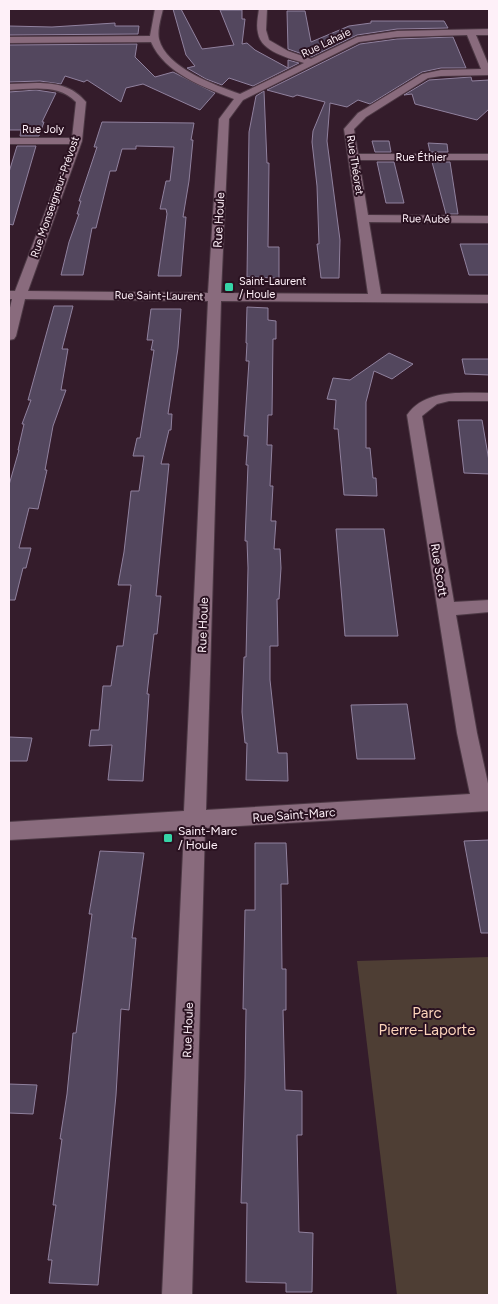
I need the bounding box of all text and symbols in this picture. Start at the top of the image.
street label: Rue Lahaie [299,25,353,61]
street label: Rue Joly [22,123,64,136]
street label: Rue Théoret [344,134,366,196]
street label: Rue Monseigneur-Prévost [28,135,82,259]
street label: Rue Éthier [396,151,447,164]
street label: Rue Houle [211,191,227,248]
street label: Rue Aubé [402,212,450,226]
place label: Saint-Laurent / Houle [239,275,306,301]
marker: Saint-Laurent / Houle [223,281,235,293]
street label: Rue Saint-Laurent [114,289,204,303]
street label: Rue Scott [428,542,450,598]
street label: Rue Houle [195,597,211,653]
street label: Rue Saint-Marc [252,805,336,825]
place label: Saint-Marc / Houle [178,824,238,852]
marker: Saint-Marc / Houle [162,832,174,844]
street label: Rue Houle [180,1002,196,1058]
park label: Parc Pierre-Laporte [379,1004,475,1039]

